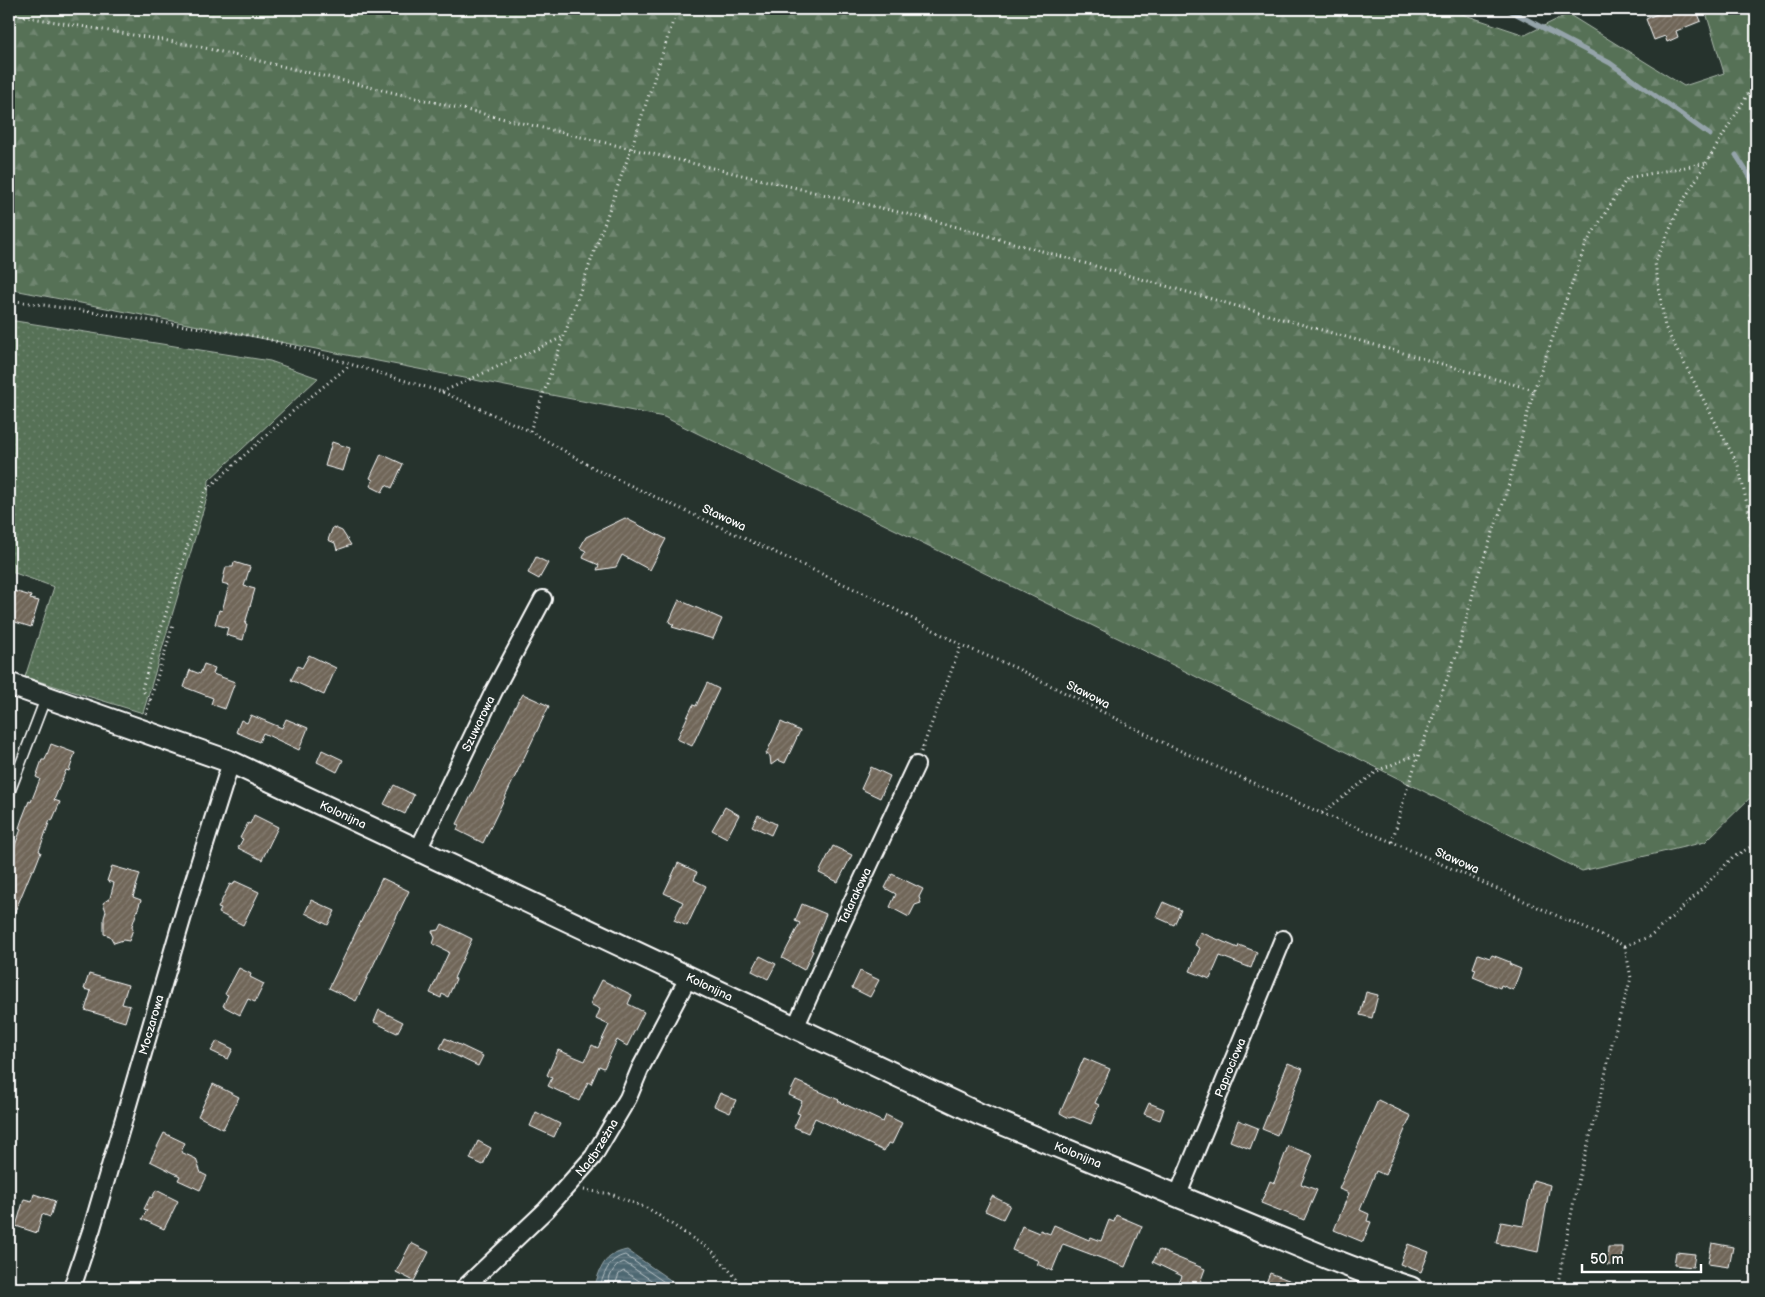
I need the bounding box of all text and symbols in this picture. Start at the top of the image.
street label: Stawowa [700,501,749,535]
street label: Stawowa [1064,678,1112,712]
street label: Szuwarowa [459,693,498,754]
street label: Kolonijna [317,797,369,832]
street label: Stawowa [1433,845,1482,877]
street label: Tatarakowa [835,865,875,927]
street label: Kolonijna [684,970,735,1005]
street label: Moczarowa [135,993,167,1056]
street label: Paprociowa [1211,1036,1249,1099]
street label: Nadbrzeżna [572,1116,622,1179]
street label: Kolonijna [1052,1138,1104,1171]
scale bar [1582,1242,1701,1274]
text: 50 m [1590,1250,1624,1269]

